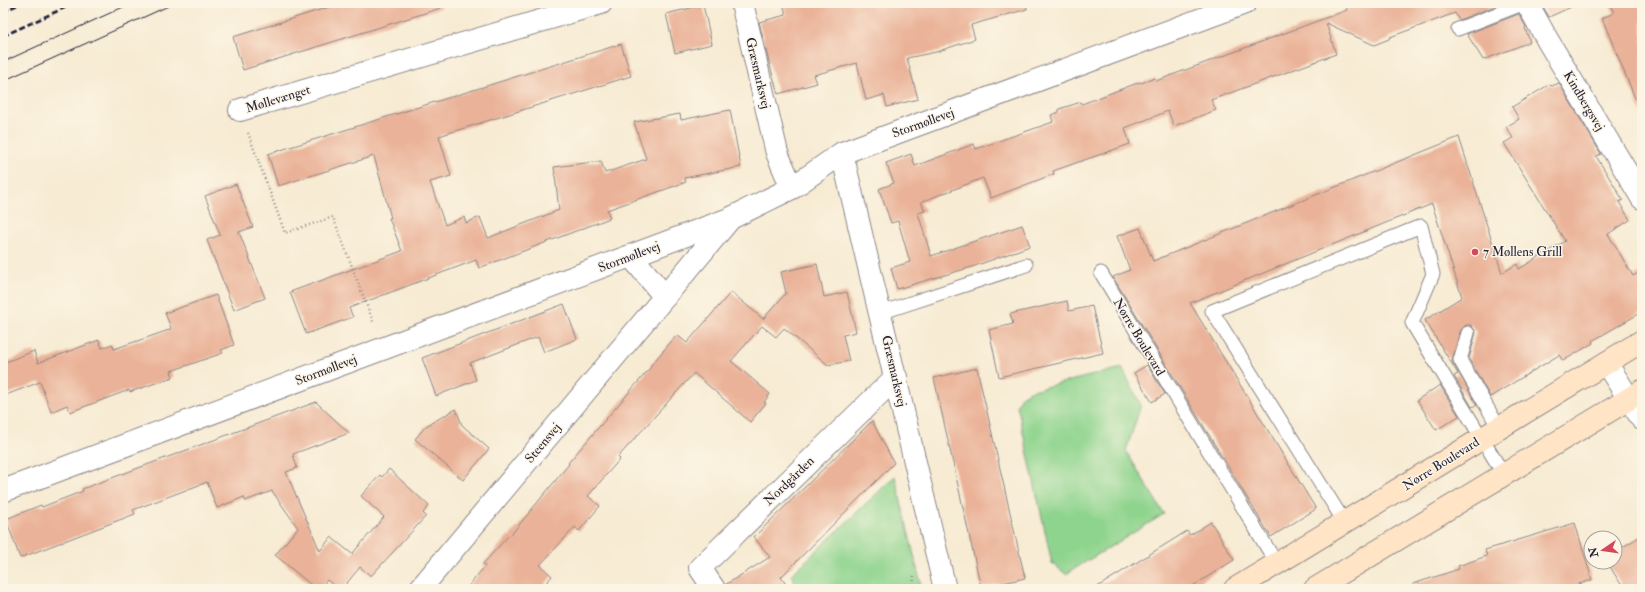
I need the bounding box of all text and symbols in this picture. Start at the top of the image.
street label: Græsmarksvej [742,36,774,110]
street label: Kindbergsvej [1560,68,1608,134]
street label: Møllevænget [244,82,312,116]
street label: Stormøllevej [890,104,956,142]
street label: Stormøllevej [596,238,662,276]
place label: 7 Møllens Grill [1483,244,1563,260]
marker: 7 Møllens Grill [1470,247,1480,257]
street label: Nørre Boulevard [1110,295,1169,379]
street label: Græsmarksvej [878,334,910,408]
street label: Stormøllevej [293,351,359,389]
street label: Steensvej [522,420,564,466]
street label: Nørre Boulevard [1400,434,1483,494]
street label: Nordgården [760,453,818,509]
north arrow [1583,530,1623,570]
text: N [1586,545,1601,559]

